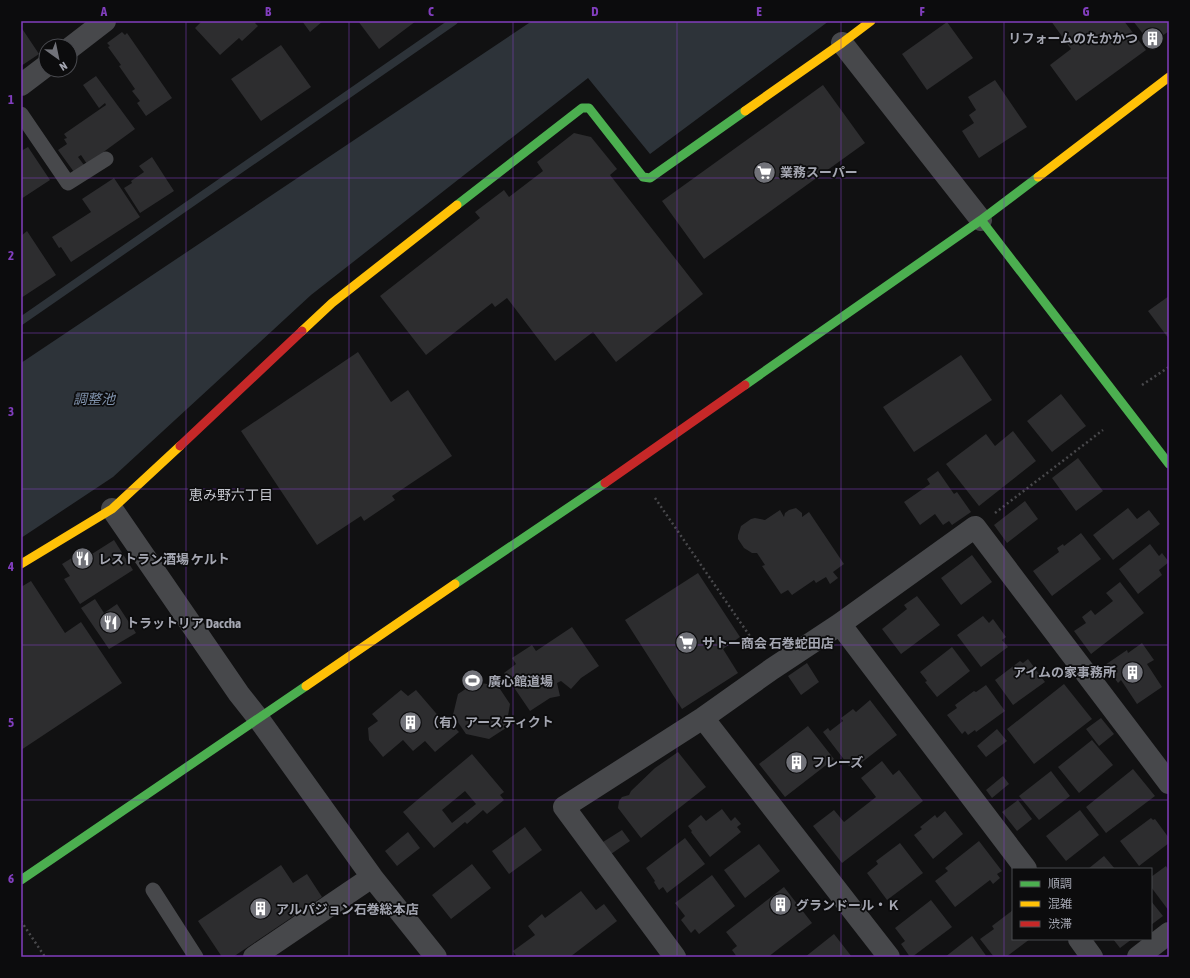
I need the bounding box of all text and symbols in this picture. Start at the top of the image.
text: A [100,4,108,19]
text: B [265,4,272,19]
text: C [428,4,434,19]
text: D [591,4,599,19]
text: E [756,4,762,19]
text: F [919,4,925,19]
text: G [1083,4,1090,19]
building icon: リフォームのたかかつ [1140,25,1166,51]
place label: リフォームのたかかつ [1008,31,1138,46]
north arrow [38,38,78,78]
text: N [57,60,69,73]
text: 1 [8,92,14,107]
supermarket icon: 業務スーパー [751,159,777,185]
place label: 業務スーパー [780,165,858,180]
text: 2 [8,248,14,263]
water label: 調整池 [73,391,117,407]
text: 3 [8,404,14,419]
district label: 恵み野六丁目 [189,487,273,503]
restaurant icon: レストラン酒場 ケルト [69,546,95,572]
place label: レストラン酒場 ケルト [98,552,230,567]
text: 4 [7,559,14,574]
restaurant icon: トラットリア Daccha [97,610,123,636]
place label: トラットリア Daccha [126,616,241,631]
supermarket icon: サトー商会 石巻蛇田店 [673,630,699,656]
place label: サトー商会 石巻蛇田店 [702,636,834,651]
building icon: アイムの家事務所 [1119,659,1145,685]
place label: アイムの家事務所 [1013,665,1116,680]
sports icon: 廣心館道場 [459,668,485,694]
place label: 廣心館道場 [488,674,553,689]
building icon: （有）アースティクト [397,709,423,735]
text: 5 [8,715,14,730]
place label: （有）アースティクト [426,715,554,730]
building icon: フレーズ [784,749,810,775]
place label: フレーズ [812,755,863,770]
legend [1012,868,1152,940]
text: 6 [8,871,14,886]
text: 順調 [1048,877,1072,891]
building icon: グランドール・Ｋ [767,892,793,918]
building icon: アルパジョン石巻総本店 [247,896,273,922]
text: 混雑 [1048,897,1072,911]
place label: グランドール・Ｋ [796,898,900,913]
place label: アルパジョン石巻総本店 [276,902,419,917]
text: 渋滞 [1048,917,1072,931]

